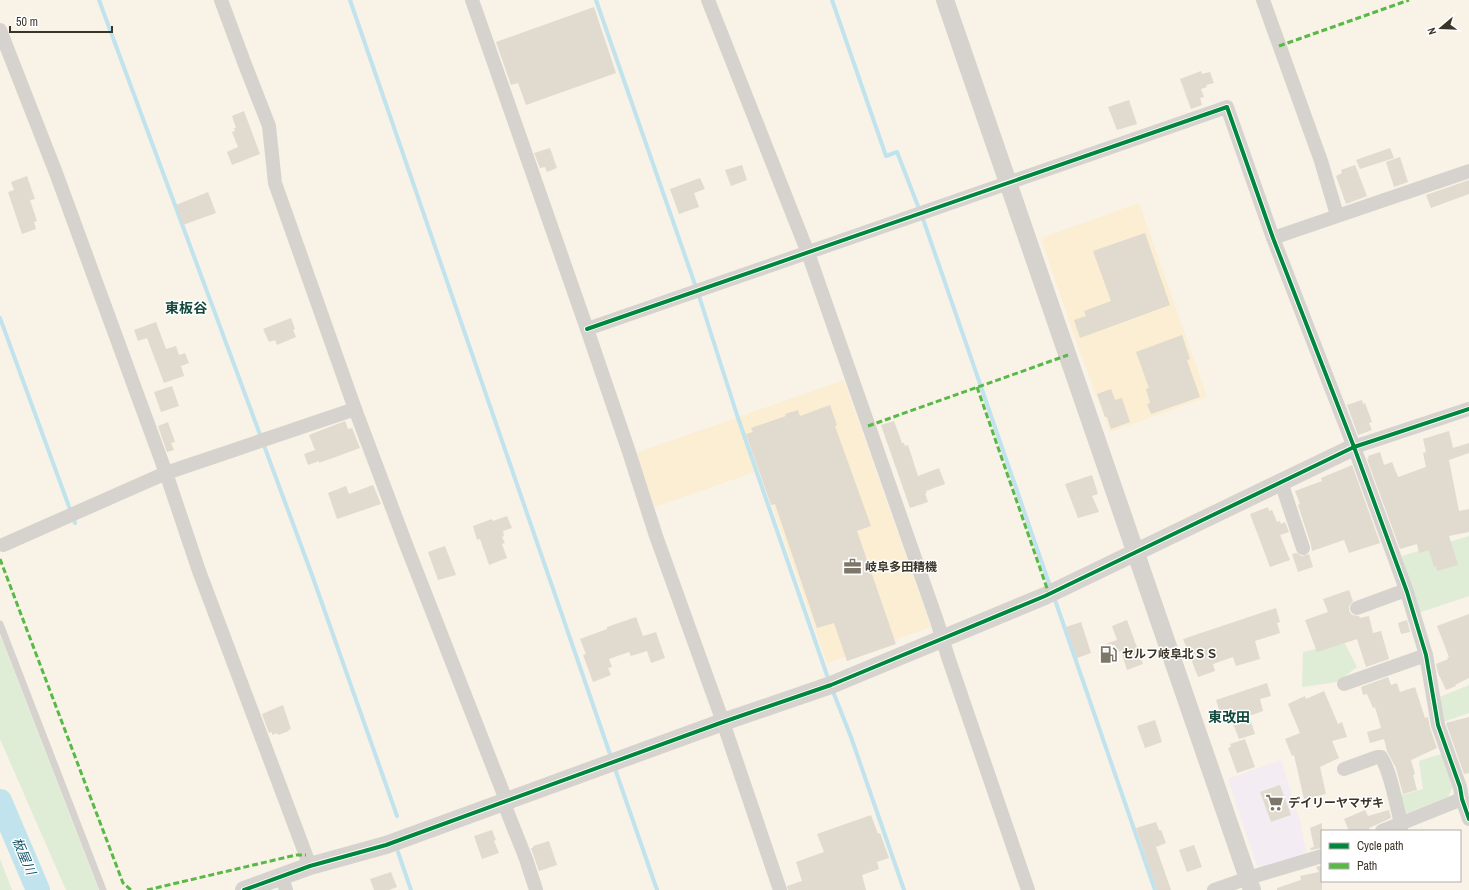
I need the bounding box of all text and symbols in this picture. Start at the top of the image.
scale bar [10,8,112,34]
north arrow [1421,8,1461,48]
text: 50 m [16,14,38,30]
text: N [1424,26,1439,37]
district label: 東板谷 [165,299,208,317]
office icon: 岐阜多田精機 [842,557,862,577]
place label: 岐阜多田精機 [865,559,937,575]
fuel station icon: セルフ岐阜北ＳＳ [1099,644,1119,664]
place label: セルフ岐阜北ＳＳ [1122,646,1218,662]
district label: 東改田 [1208,708,1250,726]
supermarket icon: デイリーヤマザキ [1265,793,1285,813]
place label: デイリーヤマザキ [1288,795,1384,811]
legend [1321,830,1461,882]
water label: 板屋川 [9,835,40,879]
text: Cycle path [1357,838,1404,854]
text: Path [1357,858,1377,874]

